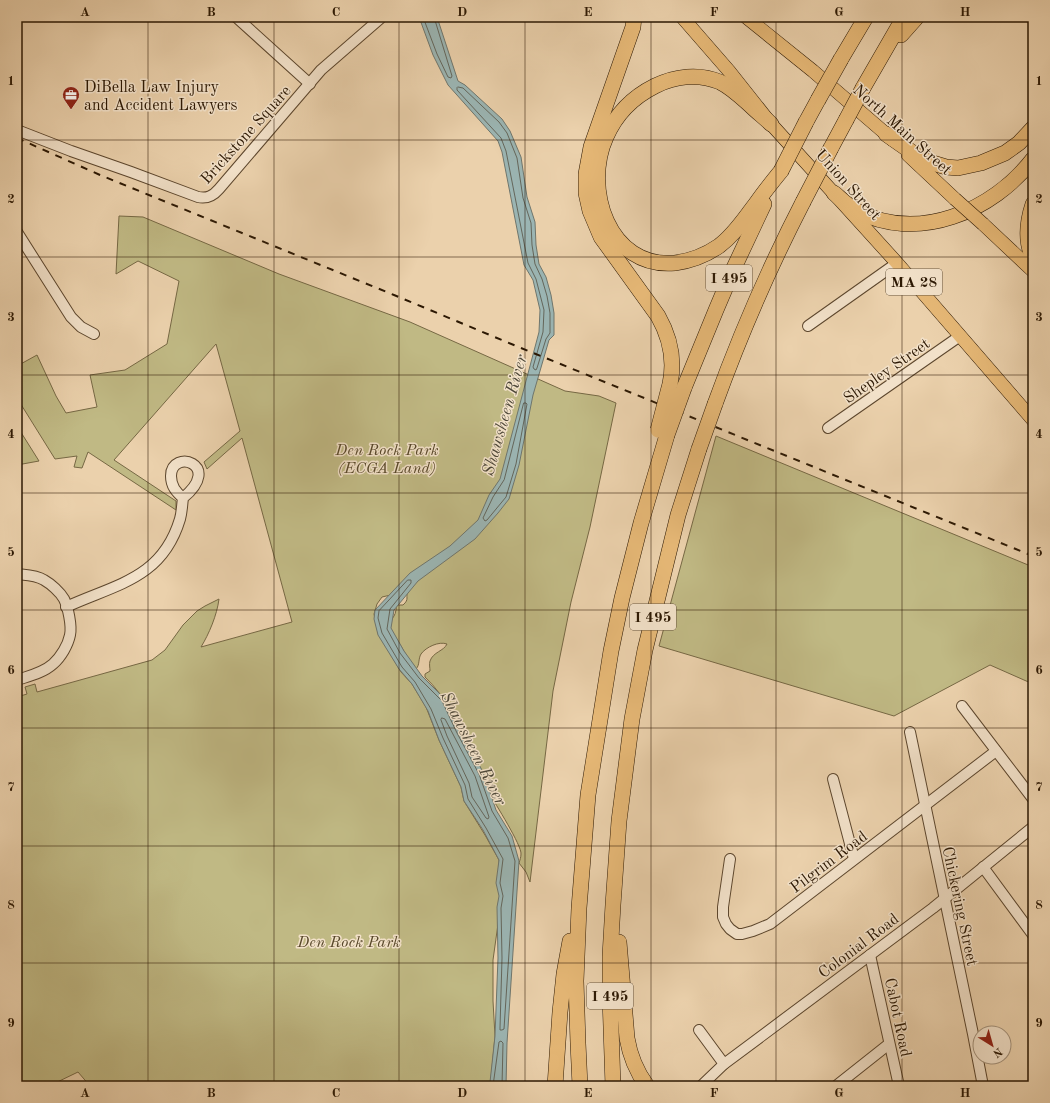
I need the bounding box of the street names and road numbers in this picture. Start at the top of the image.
street label: North Main Street [849,82,954,179]
street label: Brickstone Square [198,83,295,188]
street label: Union Street [812,147,883,224]
road number: I 495 [706,265,752,291]
road number: MA 28 [886,269,942,295]
street label: Shepley Street [841,336,934,407]
road number: I 495 [630,604,676,630]
street label: Pilgrim Road [788,829,871,897]
street label: Chickering Street [939,845,980,968]
street label: Colonial Road [816,911,902,982]
street label: Cabot Road [881,976,913,1058]
road number: I 495 [587,983,633,1009]

